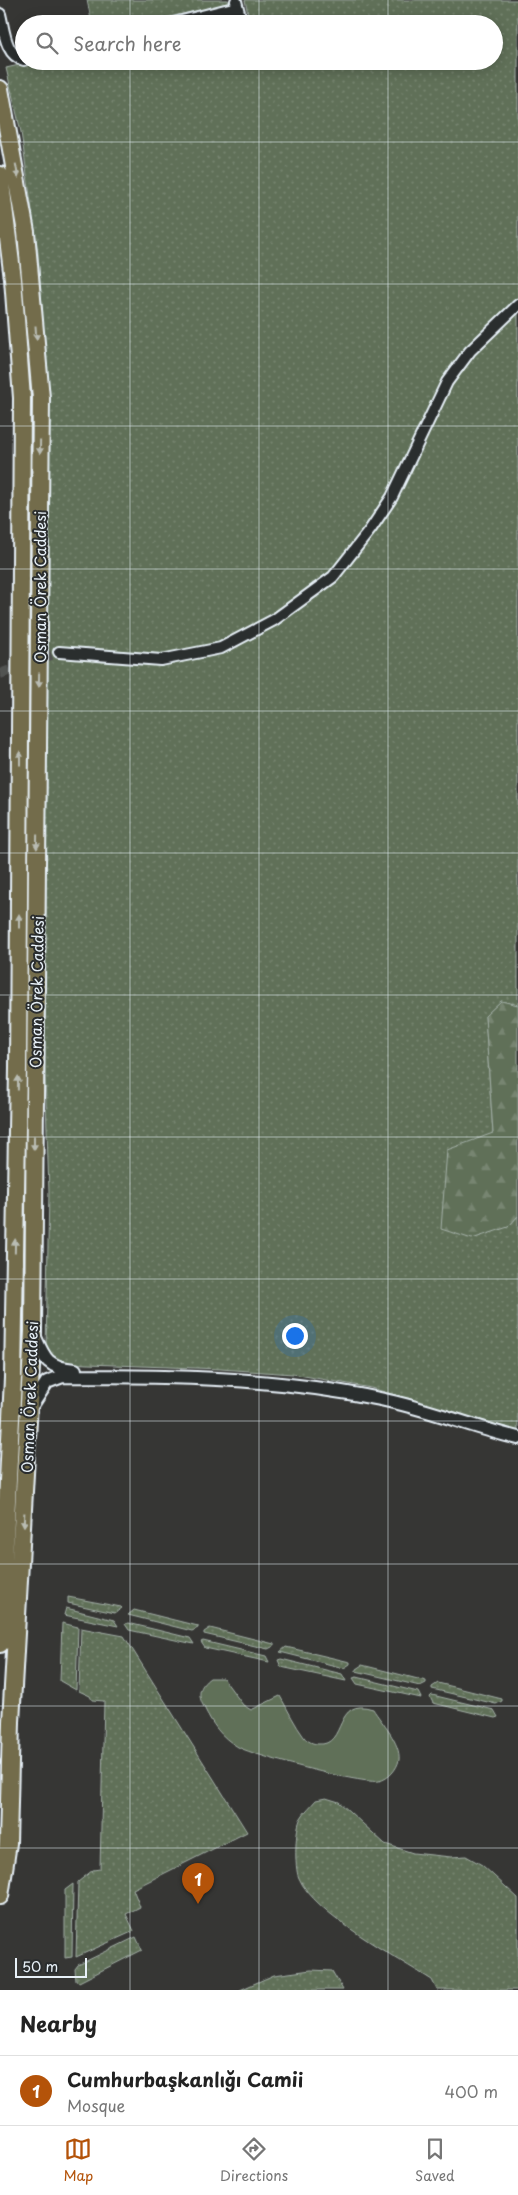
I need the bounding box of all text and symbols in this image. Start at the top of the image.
search box [15,15,503,70]
icon: search [33,29,61,57]
text: Search here [73,29,182,57]
one-way arrow [13,164,21,180]
one-way arrow [32,325,40,341]
one-way arrow [36,439,44,455]
street label: Osman Örek Caddesi [28,511,51,663]
one-way arrow [34,672,42,688]
one-way arrow [16,750,24,766]
one-way arrow [33,834,41,850]
one-way arrow [15,912,23,928]
street label: Osman Örek Caddesi [23,916,49,1068]
one-way arrow [14,1075,22,1091]
one-way arrow [30,1135,38,1151]
one-way arrow [11,1237,19,1253]
street label: Osman Örek Caddesi [15,1321,43,1473]
your location [282,1323,308,1349]
one-way arrow [19,1512,27,1528]
pin: 1 [182,1863,214,1904]
scale bar [15,1955,88,1978]
text: 50 m [22,1956,58,1977]
text: Nearby [20,2007,97,2039]
text: Cumhurbaşkanlığı Camii [67,2065,303,2093]
text: 1 [32,2079,40,2103]
text: 400 m [445,2079,498,2103]
text: Mosque [67,2093,125,2117]
tab: Map [63,2135,93,2186]
tab: Directions [220,2135,288,2186]
tab: Saved [415,2135,455,2186]

